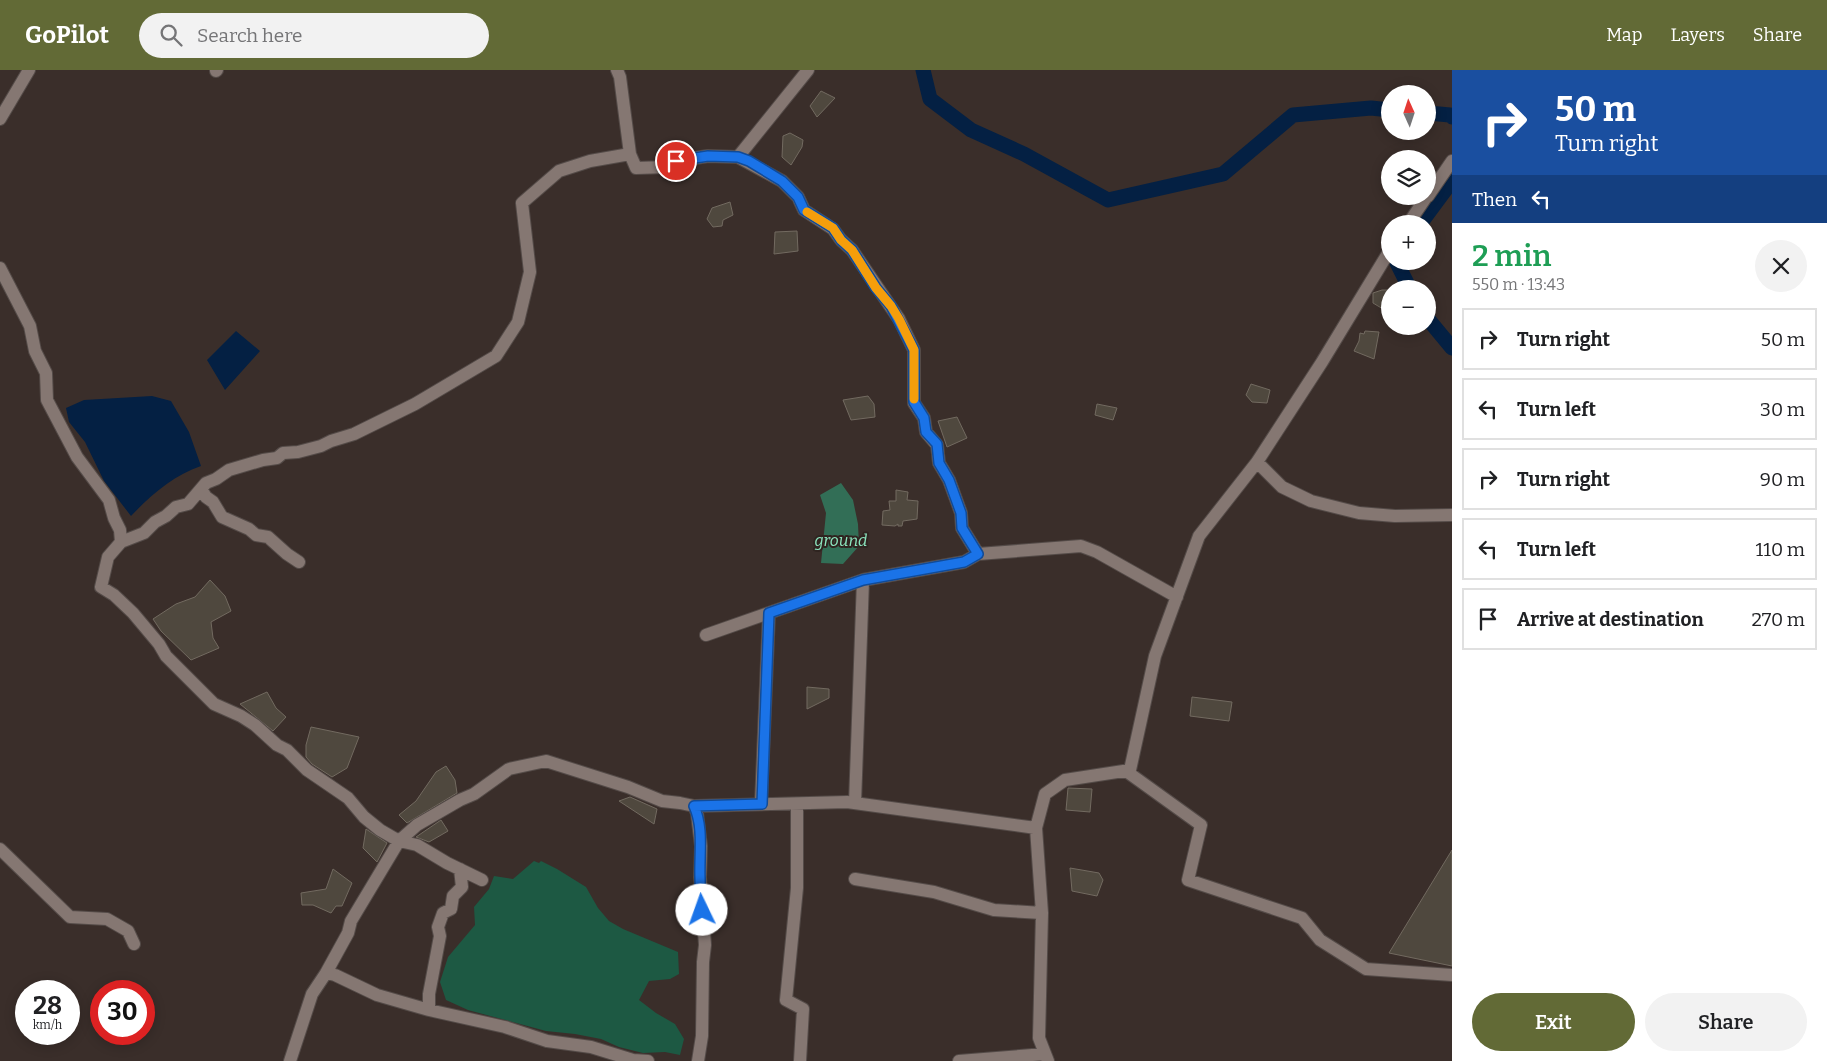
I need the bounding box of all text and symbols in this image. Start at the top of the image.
search box [139,13,489,58]
text: GoPilot [25,21,109,49]
icon: search [157,21,185,49]
text: Search here [197,24,303,47]
text: Map [1606,24,1642,46]
text: Layers [1670,24,1725,46]
text: Share [1753,24,1802,46]
north arrow [1381,85,1436,140]
map controls [1381,85,1436,335]
text: 50 m [1555,88,1636,130]
icon: right [1472,90,1537,155]
text: Turn right [1555,130,1658,157]
pin [655,140,697,182]
icon: arrive [662,147,690,175]
button: layers [1381,150,1436,205]
icon: left [1527,185,1555,213]
text: Then [1472,188,1517,211]
button: + [1381,215,1436,270]
text: 2 min [1472,238,1551,274]
button: close [1755,240,1807,292]
text: 550 m · 13:43 [1472,275,1565,294]
button: − [1381,280,1436,335]
icon: right [1474,325,1502,353]
text: Turn right [1517,328,1610,351]
text: 50 m [1761,328,1805,351]
icon: left [1474,395,1502,423]
text: Turn left [1517,398,1596,421]
text: 30 m [1760,398,1805,421]
icon: right [1474,465,1502,493]
text: Turn right [1517,468,1610,491]
text: 90 m [1760,468,1805,491]
park label: ground [814,531,868,550]
icon: left [1474,535,1502,563]
text: Turn left [1517,538,1596,561]
text: 110 m [1755,538,1805,561]
icon: arrive [1474,605,1502,633]
text: Arrive at destination [1517,608,1704,631]
text: 270 m [1752,608,1805,631]
position arrow [675,883,727,935]
speed limit sign: 30 [90,980,155,1045]
text: 28 [33,991,62,1021]
button: Exit [1472,993,1635,1051]
button: Share [1645,993,1807,1051]
text: km/h [33,1018,62,1032]

